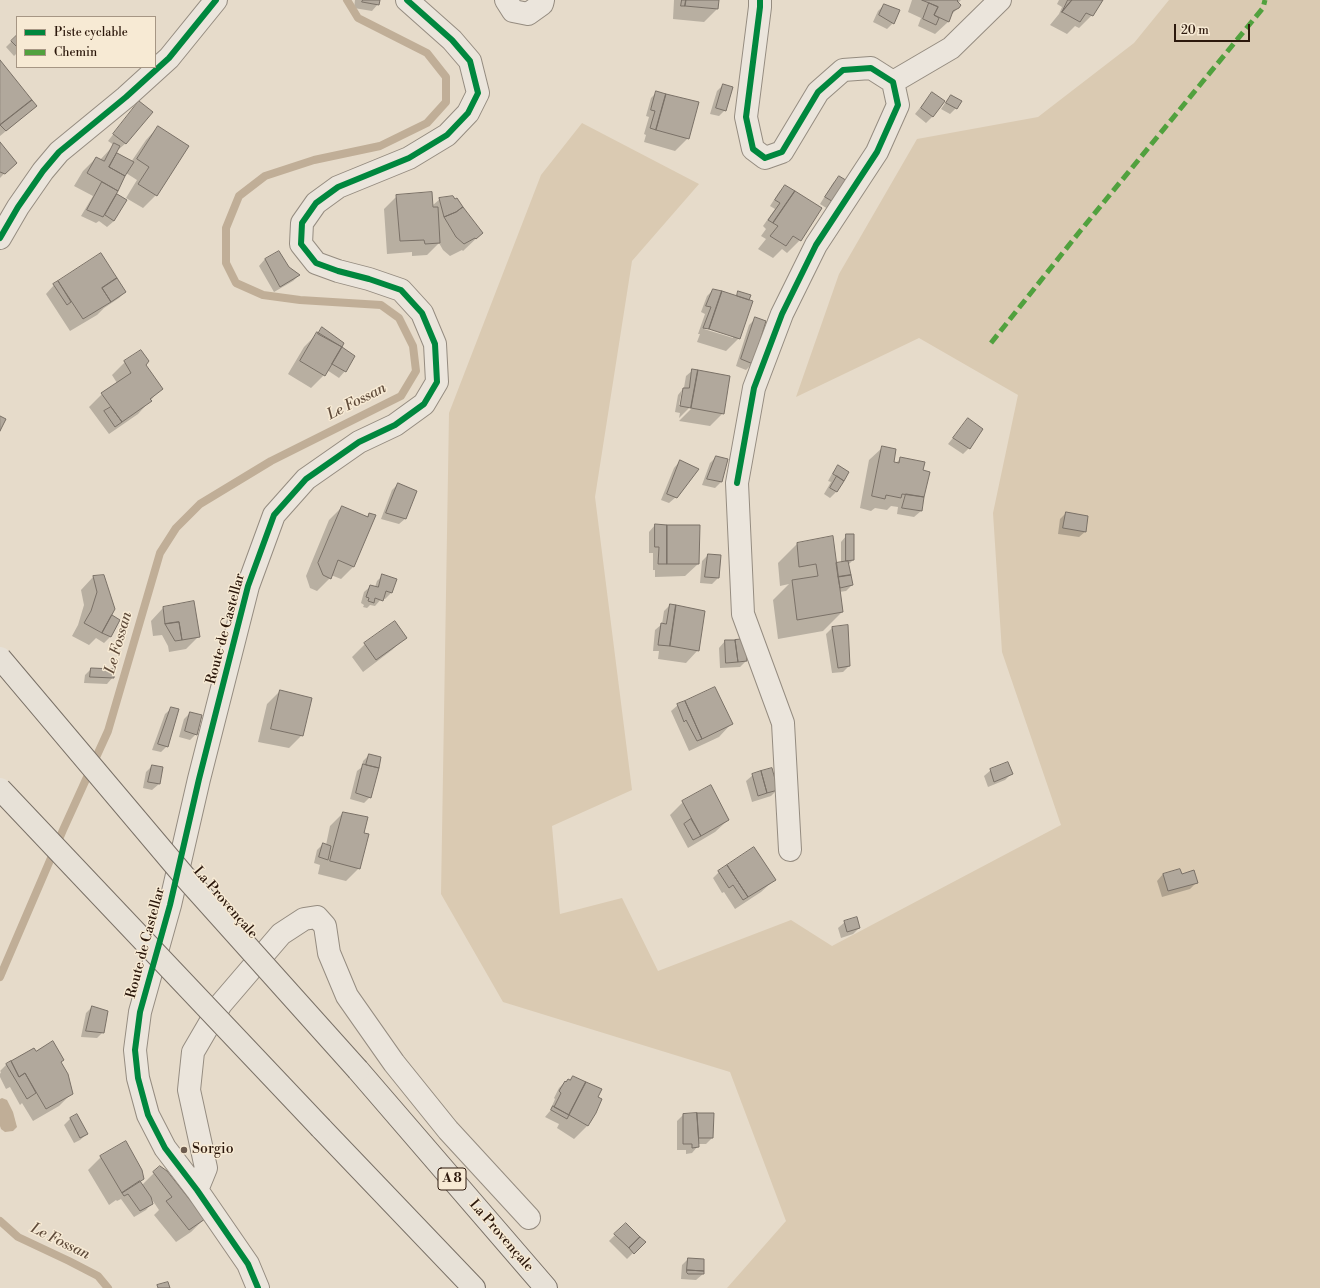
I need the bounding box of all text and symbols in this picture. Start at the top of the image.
legend [16,16,156,68]
scale bar [1176,16,1252,42]
text: 20 m [1181,23,1209,38]
text: Piste cyclable [54,25,128,40]
text: Chemin [54,45,97,60]
water label: Le Fossan [325,380,389,424]
street label: Route de Castellar [203,572,249,686]
water label: Le Fossan [102,610,136,676]
street label: La Provençale [189,864,261,942]
street label: Route de Castellar [123,886,169,1000]
place label: Sorgio [192,1142,234,1158]
marker: Sorgio [179,1145,189,1155]
road number: A 8 [438,1168,466,1190]
street label: La Provençale [465,1197,537,1275]
water label: Le Fossan [28,1220,92,1264]

